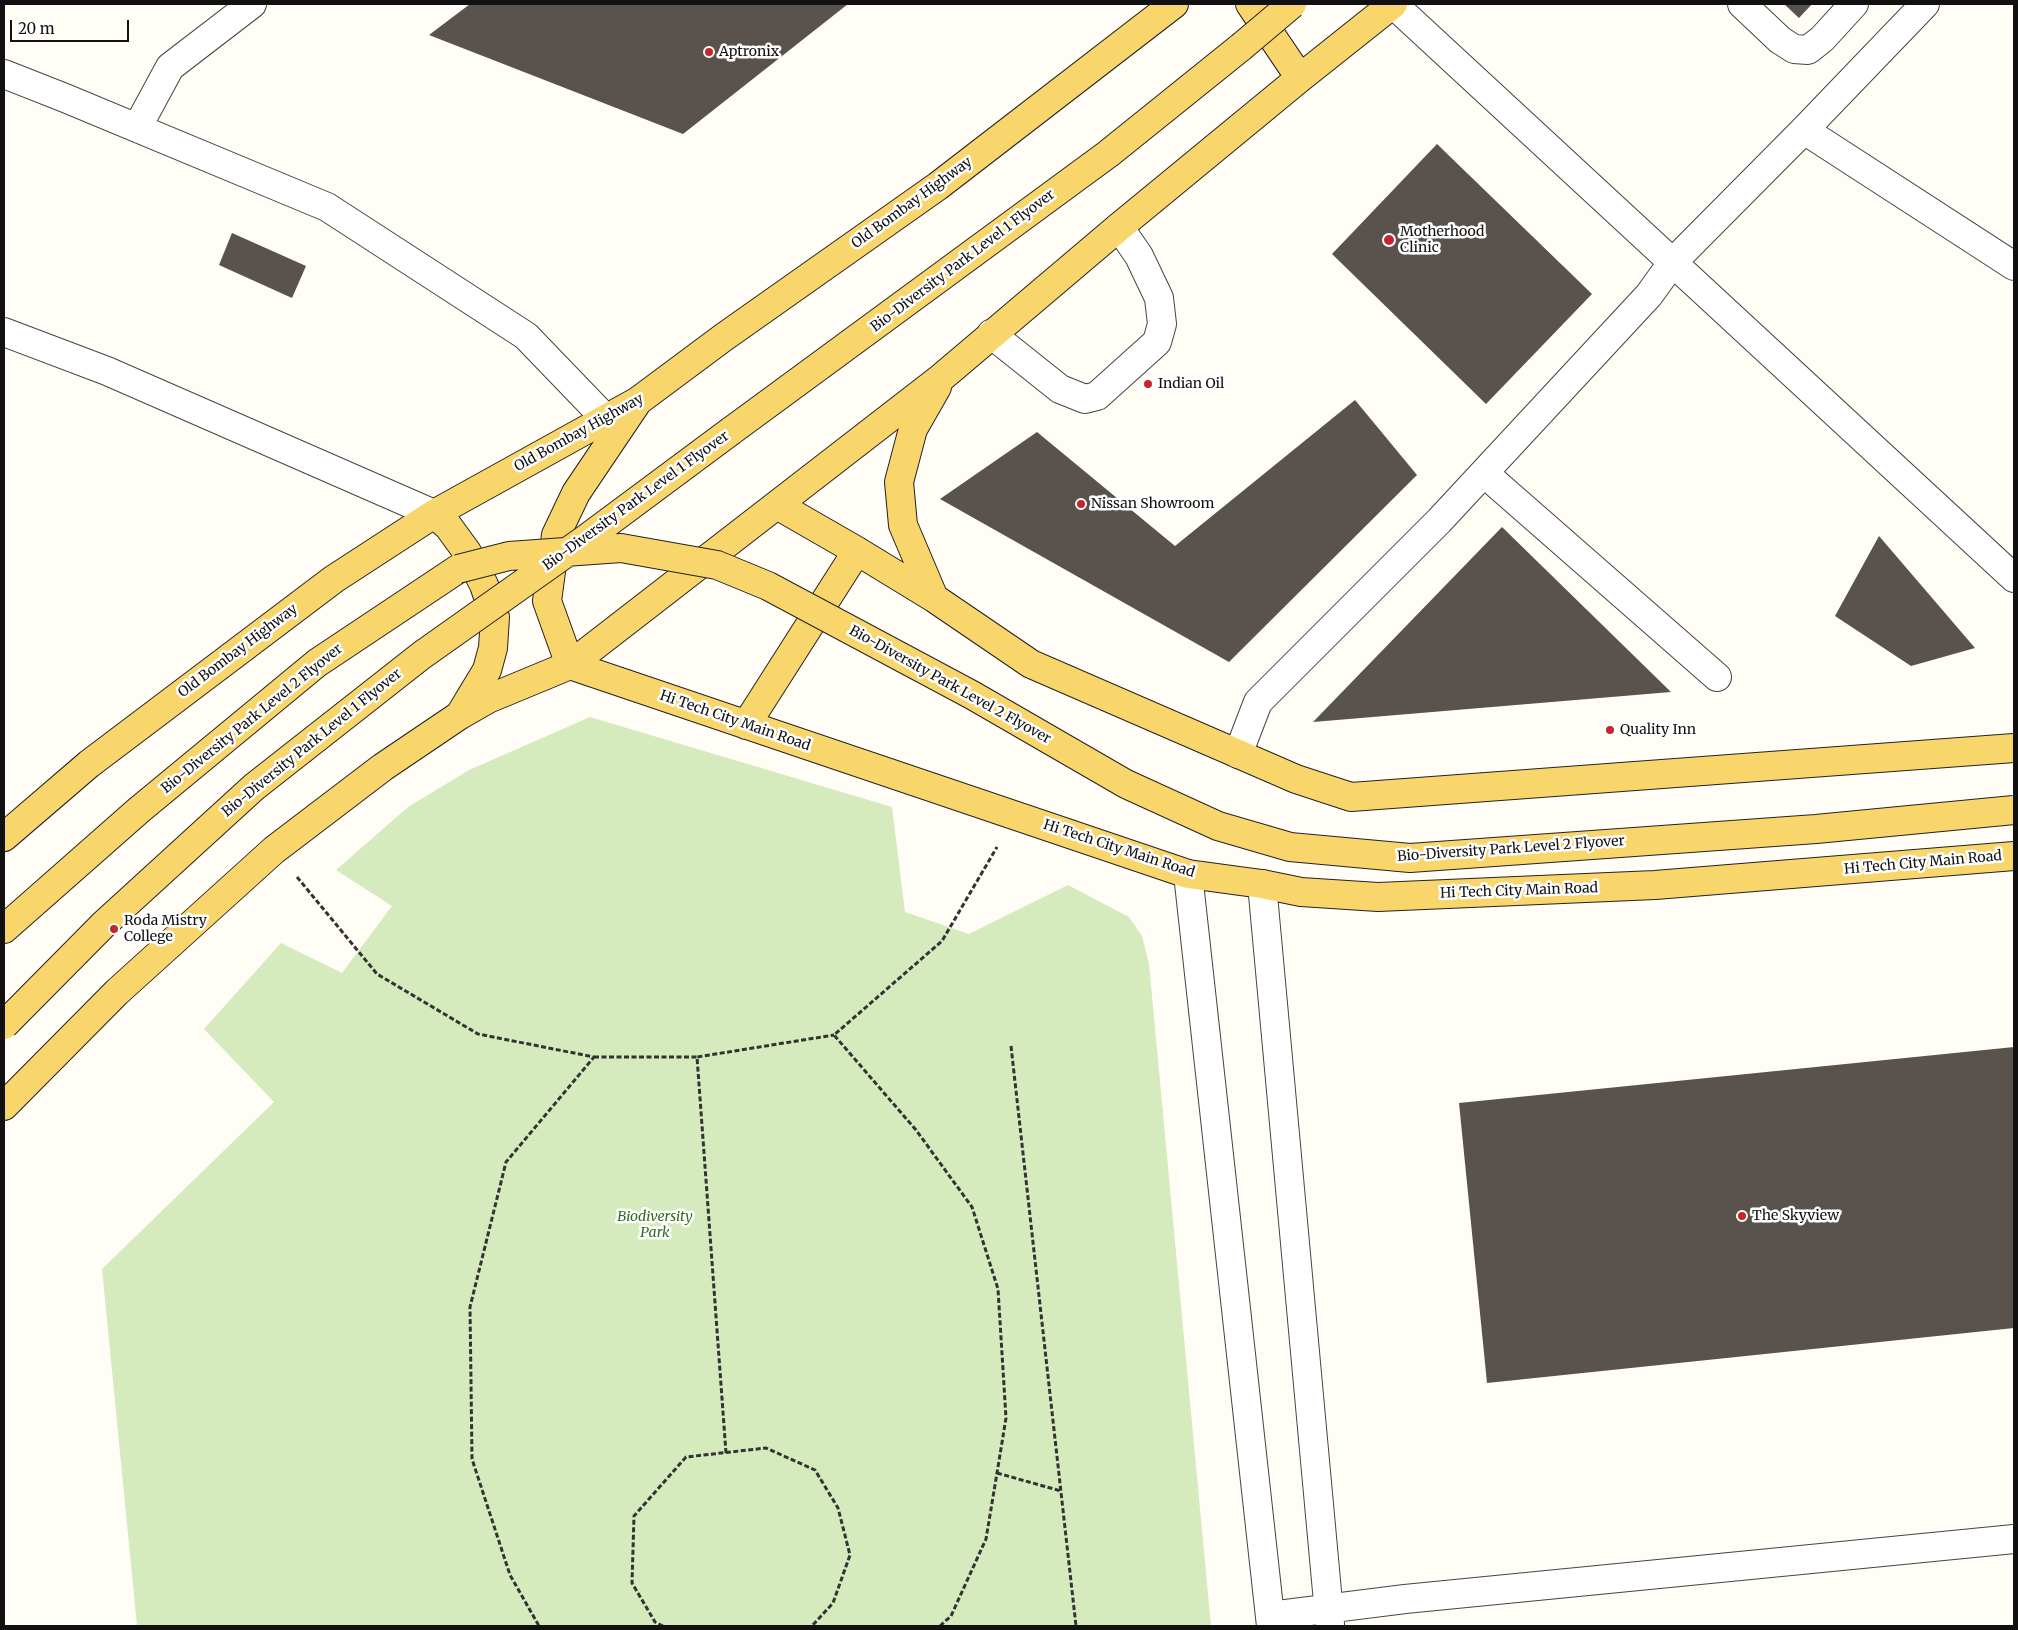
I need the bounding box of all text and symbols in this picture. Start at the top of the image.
scale bar [12,10,131,42]
text: 20 m [18,19,55,38]
place label: Aptronix [719,44,779,60]
marker: Aptronix [703,46,715,58]
street label: Old Bombay Highway [848,154,976,252]
street label: Bio-Diversity Park Level 1 Flyover [868,186,1058,336]
place label: Motherhood Clinic [1400,224,1484,256]
marker: Motherhood Clinic [1382,233,1396,247]
place label: Indian Oil [1158,376,1224,392]
marker: Indian Oil [1142,378,1154,390]
street label: Old Bombay Highway [512,391,646,475]
street label: Bio-Diversity Park Level 1 Flyover [540,428,732,574]
place label: Nissan Showroom [1091,496,1214,512]
marker: Nissan Showroom [1075,498,1087,510]
street label: Old Bombay Highway [175,601,301,701]
street label: Bio-Diversity Park Level 2 Flyover [846,622,1054,748]
street label: Bio-Diversity Park Level 2 Flyover [158,641,346,797]
street label: Bio-Diversity Park Level 1 Flyover [219,665,405,821]
street label: Hi Tech City Main Road [658,687,812,755]
place label: Quality Inn [1620,722,1696,738]
marker: Quality Inn [1604,724,1616,736]
street label: Hi Tech City Main Road [1041,817,1197,881]
street label: Bio-Diversity Park Level 2 Flyover [1397,833,1625,865]
street label: Hi Tech City Main Road [1844,848,2002,878]
street label: Hi Tech City Main Road [1440,880,1598,902]
place label: Roda Mistry College [124,913,207,946]
marker: Roda Mistry College [108,923,120,935]
place label: The Skyview [1752,1208,1839,1224]
park label: Biodiversity Park [617,1209,693,1242]
marker: The Skyview [1736,1210,1748,1222]

